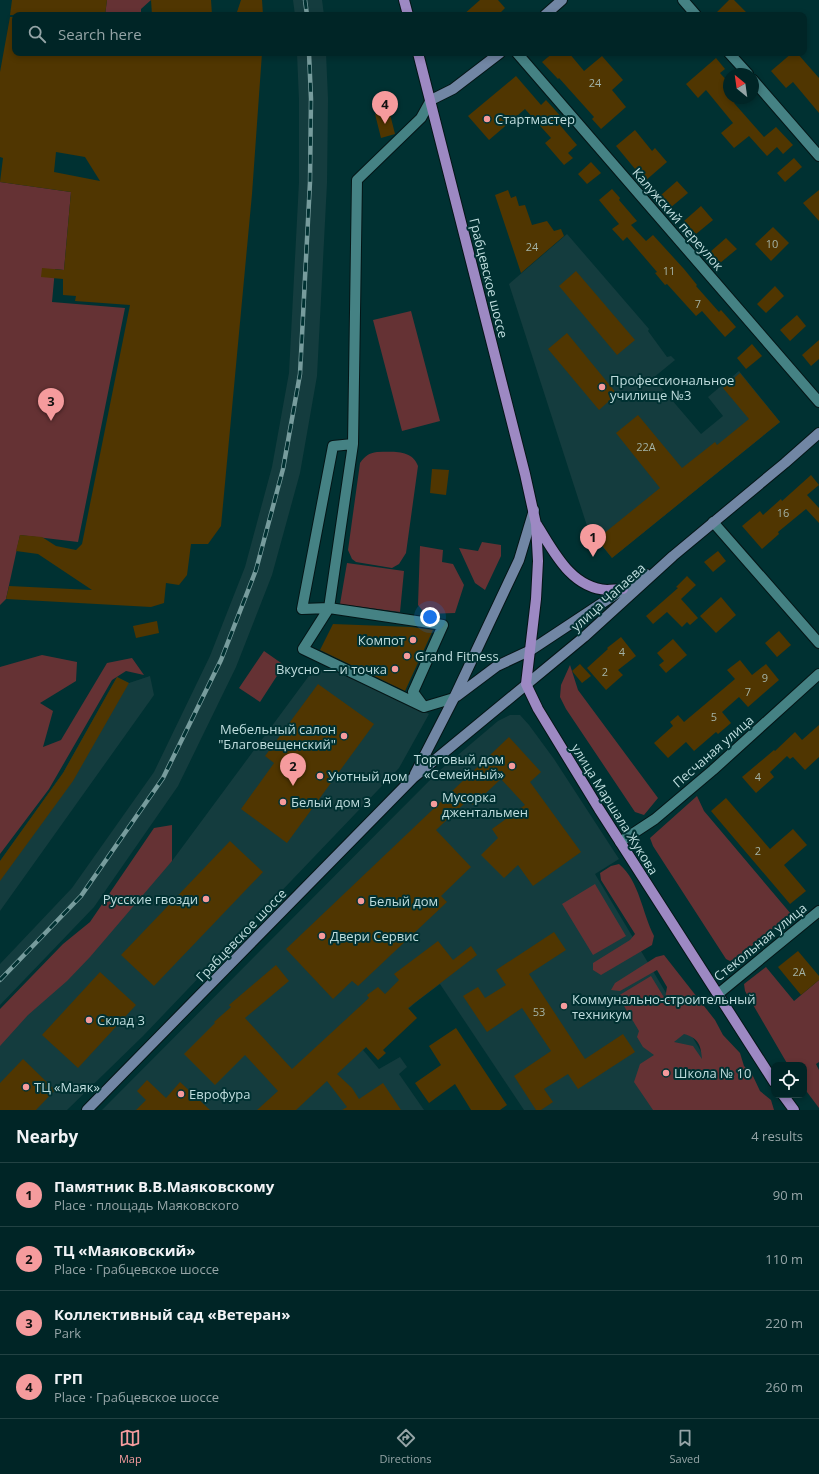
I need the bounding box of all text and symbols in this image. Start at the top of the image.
search box [12,12,807,56]
icon: search [26,23,48,45]
text: Search here [58,24,142,44]
north arrow [723,68,759,104]
house number: 24 [589,75,602,90]
pin: 4 [372,91,398,124]
place label: Стартмастер [495,110,575,128]
marker: Стартмастер [482,114,492,124]
street label: Калужский переулок [628,164,728,274]
street label: Грабцевское шоссе [465,216,513,340]
house number: 10 [766,236,778,251]
house number: 24 [526,239,539,254]
house number: 11 [663,263,675,278]
house number: 7 [695,296,701,311]
place label: Профессиональное училище №3 [610,371,734,404]
marker: Профессиональное училище №3 [597,382,607,392]
pin: 3 [38,388,64,421]
house number: 22А [636,439,656,454]
house number: 16 [777,505,789,520]
pin: 1 [580,524,606,557]
street label: улица Чапаева [567,559,649,635]
your location [420,607,440,627]
place label: Компот [358,631,405,649]
marker: Компот [408,635,418,645]
house number: 4 [619,644,626,659]
place label: Grand Fitness [415,647,499,665]
marker: Grand Fitness [402,651,412,661]
place label: Вкусно — и точка [276,660,387,678]
marker: Вкусно — и точка [390,664,400,674]
house number: 2 [602,664,608,679]
house number: 9 [762,670,768,685]
house number: 7 [745,684,751,699]
house number: 5 [711,709,717,724]
street label: Песчаная улица [669,711,757,791]
place label: Мебельный салон "Благовещенский" [218,720,336,753]
marker: Мебельный салон "Благовещенский" [339,731,349,741]
street label: улица Маршала Жукова [567,740,663,878]
place label: Торговый дом «Семейный» [414,750,504,783]
pin: 2 [280,753,306,786]
marker: Торговый дом «Семейный» [507,761,517,771]
place label: Уютный дом [328,767,408,785]
house number: 4 [755,769,762,784]
marker: Уютный дом [315,771,325,781]
place label: Мусорка джентальмен [442,788,528,821]
place label: Белый дом 3 [291,793,371,811]
marker: Белый дом 3 [278,797,288,807]
marker: Мусорка джентальмен [429,799,439,809]
house number: 2 [755,843,761,858]
street label: Грабцевское шоссе [192,884,290,986]
place label: Русские гвозди [103,890,198,908]
place label: Белый дом [369,892,438,910]
marker: Русские гвозди [201,894,211,904]
marker: Белый дом [356,896,366,906]
street label: Стекольная улица [710,899,810,985]
place label: Двери Сервис [330,927,419,945]
marker: Двери Сервис [317,931,327,941]
house number: 2А [792,964,806,979]
place label: Коммунально-строительный техникум [572,990,756,1023]
marker: Коммунально-строительный техникум [559,1001,569,1011]
house number: 53 [533,1004,545,1019]
place label: Склад 3 [97,1011,145,1029]
marker: Склад 3 [84,1015,94,1025]
map controls [771,1062,807,1098]
button: locate [771,1062,807,1098]
place label: Школа № 10 [674,1064,751,1082]
marker: Школа № 10 [661,1068,671,1078]
place label: ТЦ «Маяк» [34,1078,100,1096]
marker: ТЦ «Маяк» [21,1082,31,1092]
place label: Еврофура [189,1085,250,1103]
marker: Еврофура [176,1089,186,1099]
text: Nearby [16,1125,78,1148]
text: 4 results [751,1127,803,1145]
text: Памятник В.В.Маяковскому [54,1176,274,1196]
text: 1 [25,1186,33,1204]
text: 90 m [773,1186,803,1204]
text: Place · площадь Маяковского [54,1196,239,1214]
text: ТЦ «Маяковский» [54,1240,195,1260]
text: 2 [25,1250,33,1268]
text: 110 m [765,1250,803,1268]
text: Place · Грабцевское шоссе [54,1260,219,1278]
text: Коллективный сад «Ветеран» [54,1304,290,1324]
text: 3 [25,1314,33,1332]
text: 220 m [765,1314,803,1332]
text: Park [54,1324,81,1342]
text: ГРП [54,1368,83,1388]
text: 4 [25,1378,33,1396]
text: 260 m [765,1378,803,1396]
text: Place · Грабцевское шоссе [54,1388,219,1406]
tab: Map [119,1427,142,1466]
tab: Directions [380,1427,432,1466]
tab: Saved [669,1427,700,1466]

